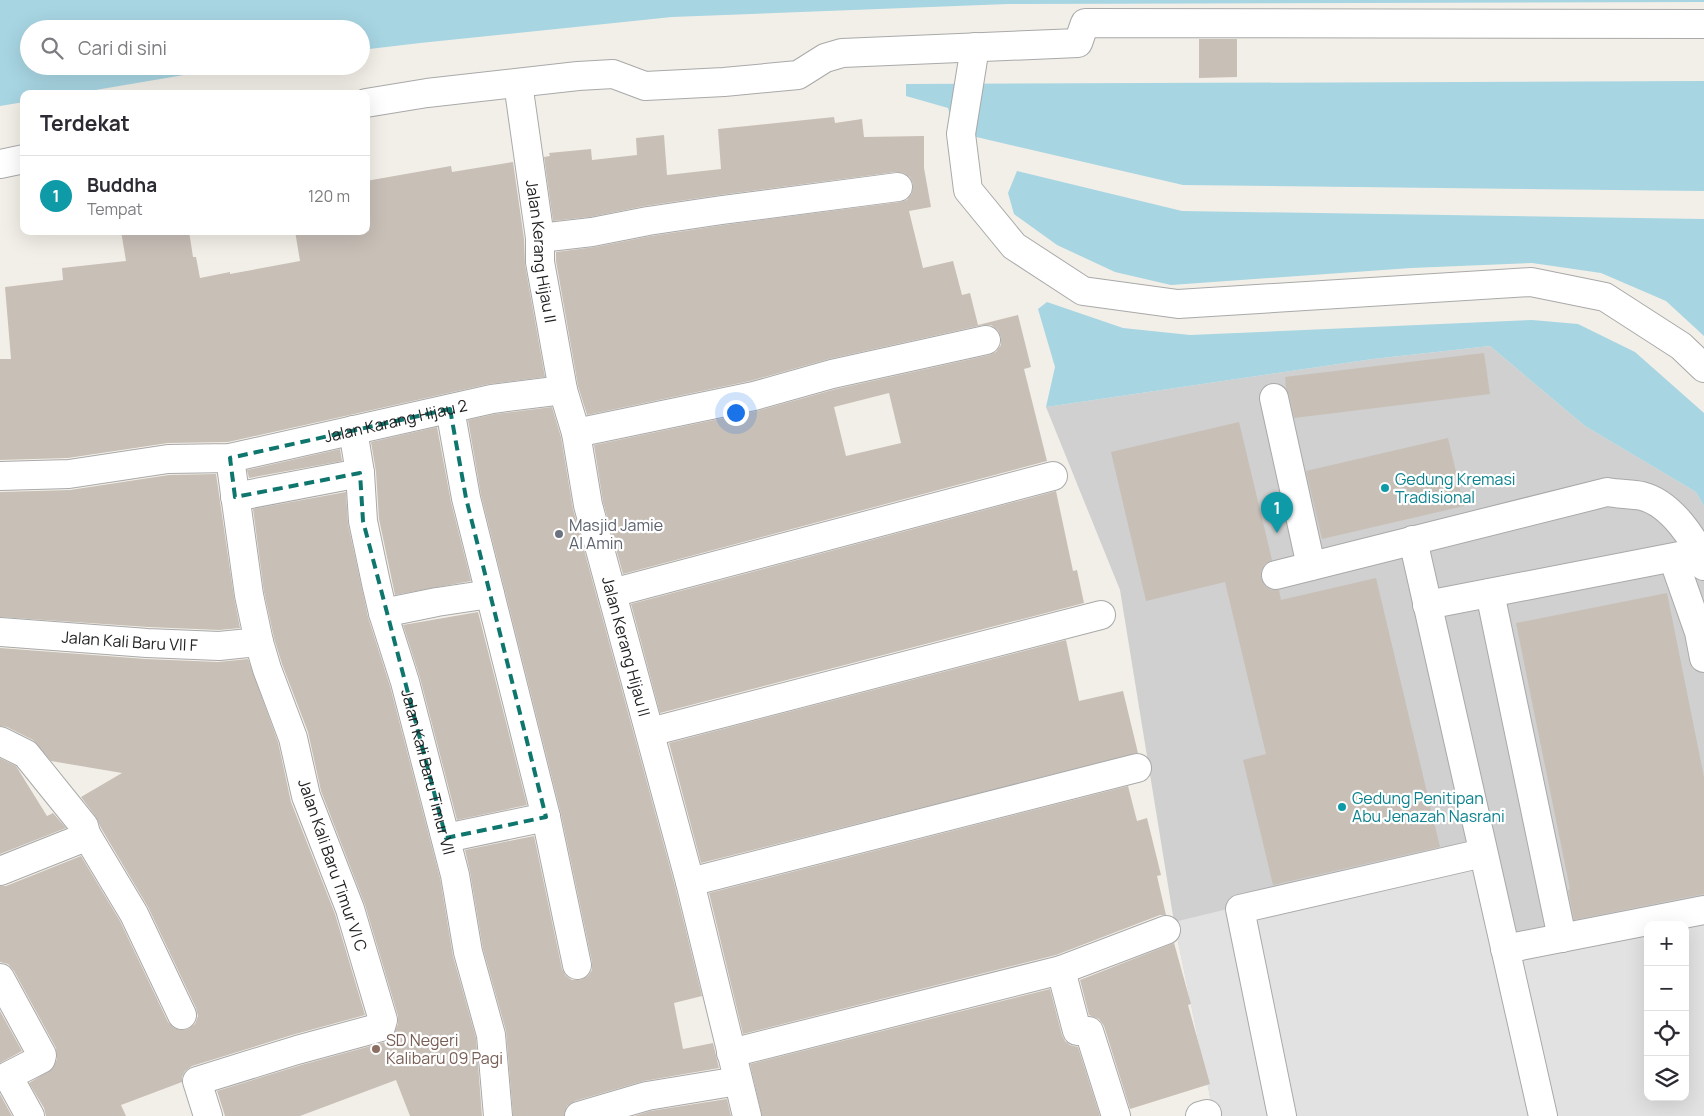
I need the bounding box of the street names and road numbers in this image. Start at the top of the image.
street label: Jalan Kerang Hijau II [521,178,562,325]
street label: Jalan Karang Hijau 2 [322,394,469,447]
street label: Jalan Kerang Hijau II [597,574,656,719]
street label: Jalan Kali Baru VII F [61,626,198,656]
street label: Jalan Kali Baru Timur VII [396,687,460,857]
street label: Jalan Kali Baru Timur VI C [293,776,373,954]

